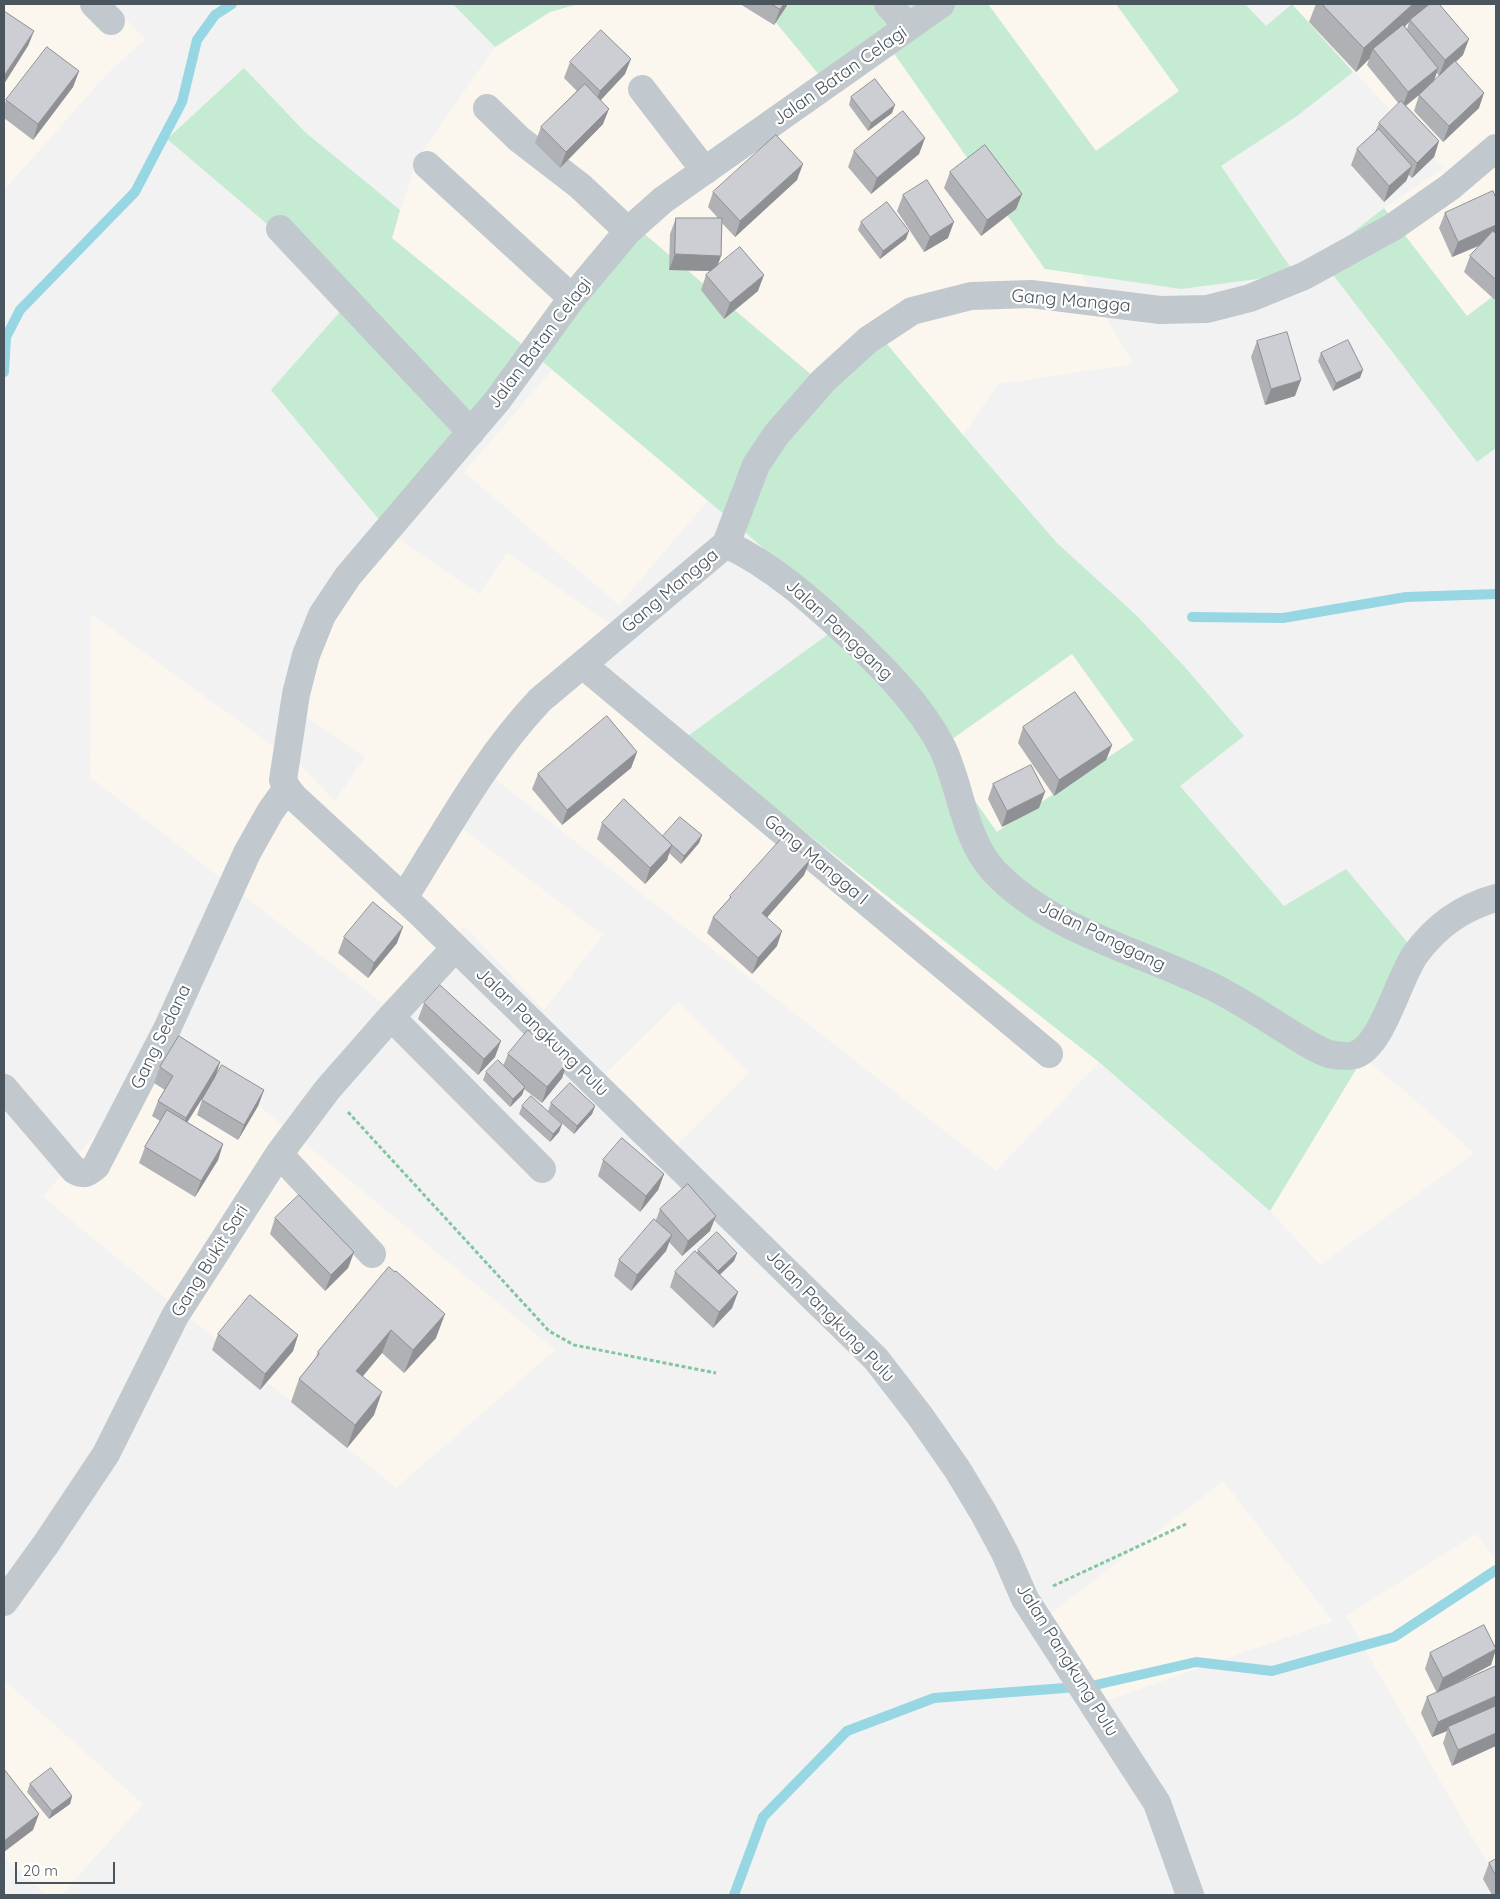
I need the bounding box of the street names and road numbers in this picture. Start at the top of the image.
street label: Jalan Batan Celagi [769,22,911,130]
street label: Jalan Batan Celagi [484,273,596,413]
street label: Gang Mangga [1010,285,1132,317]
street label: Gang Mangga [617,544,723,638]
street label: Jalan Panggang [781,575,897,685]
street label: Gang Mangga I [760,810,872,910]
street label: Jalan Panggang [1035,896,1169,976]
street label: Jalan Pangkung Pulu [471,963,613,1101]
street label: Gang Sedana [126,981,196,1093]
street label: Gang Bukit Sari [167,1201,253,1321]
street label: Jalan Pangkung Pulu [761,1245,899,1387]
street label: Jalan Pangkung Pulu [1011,1580,1123,1740]

